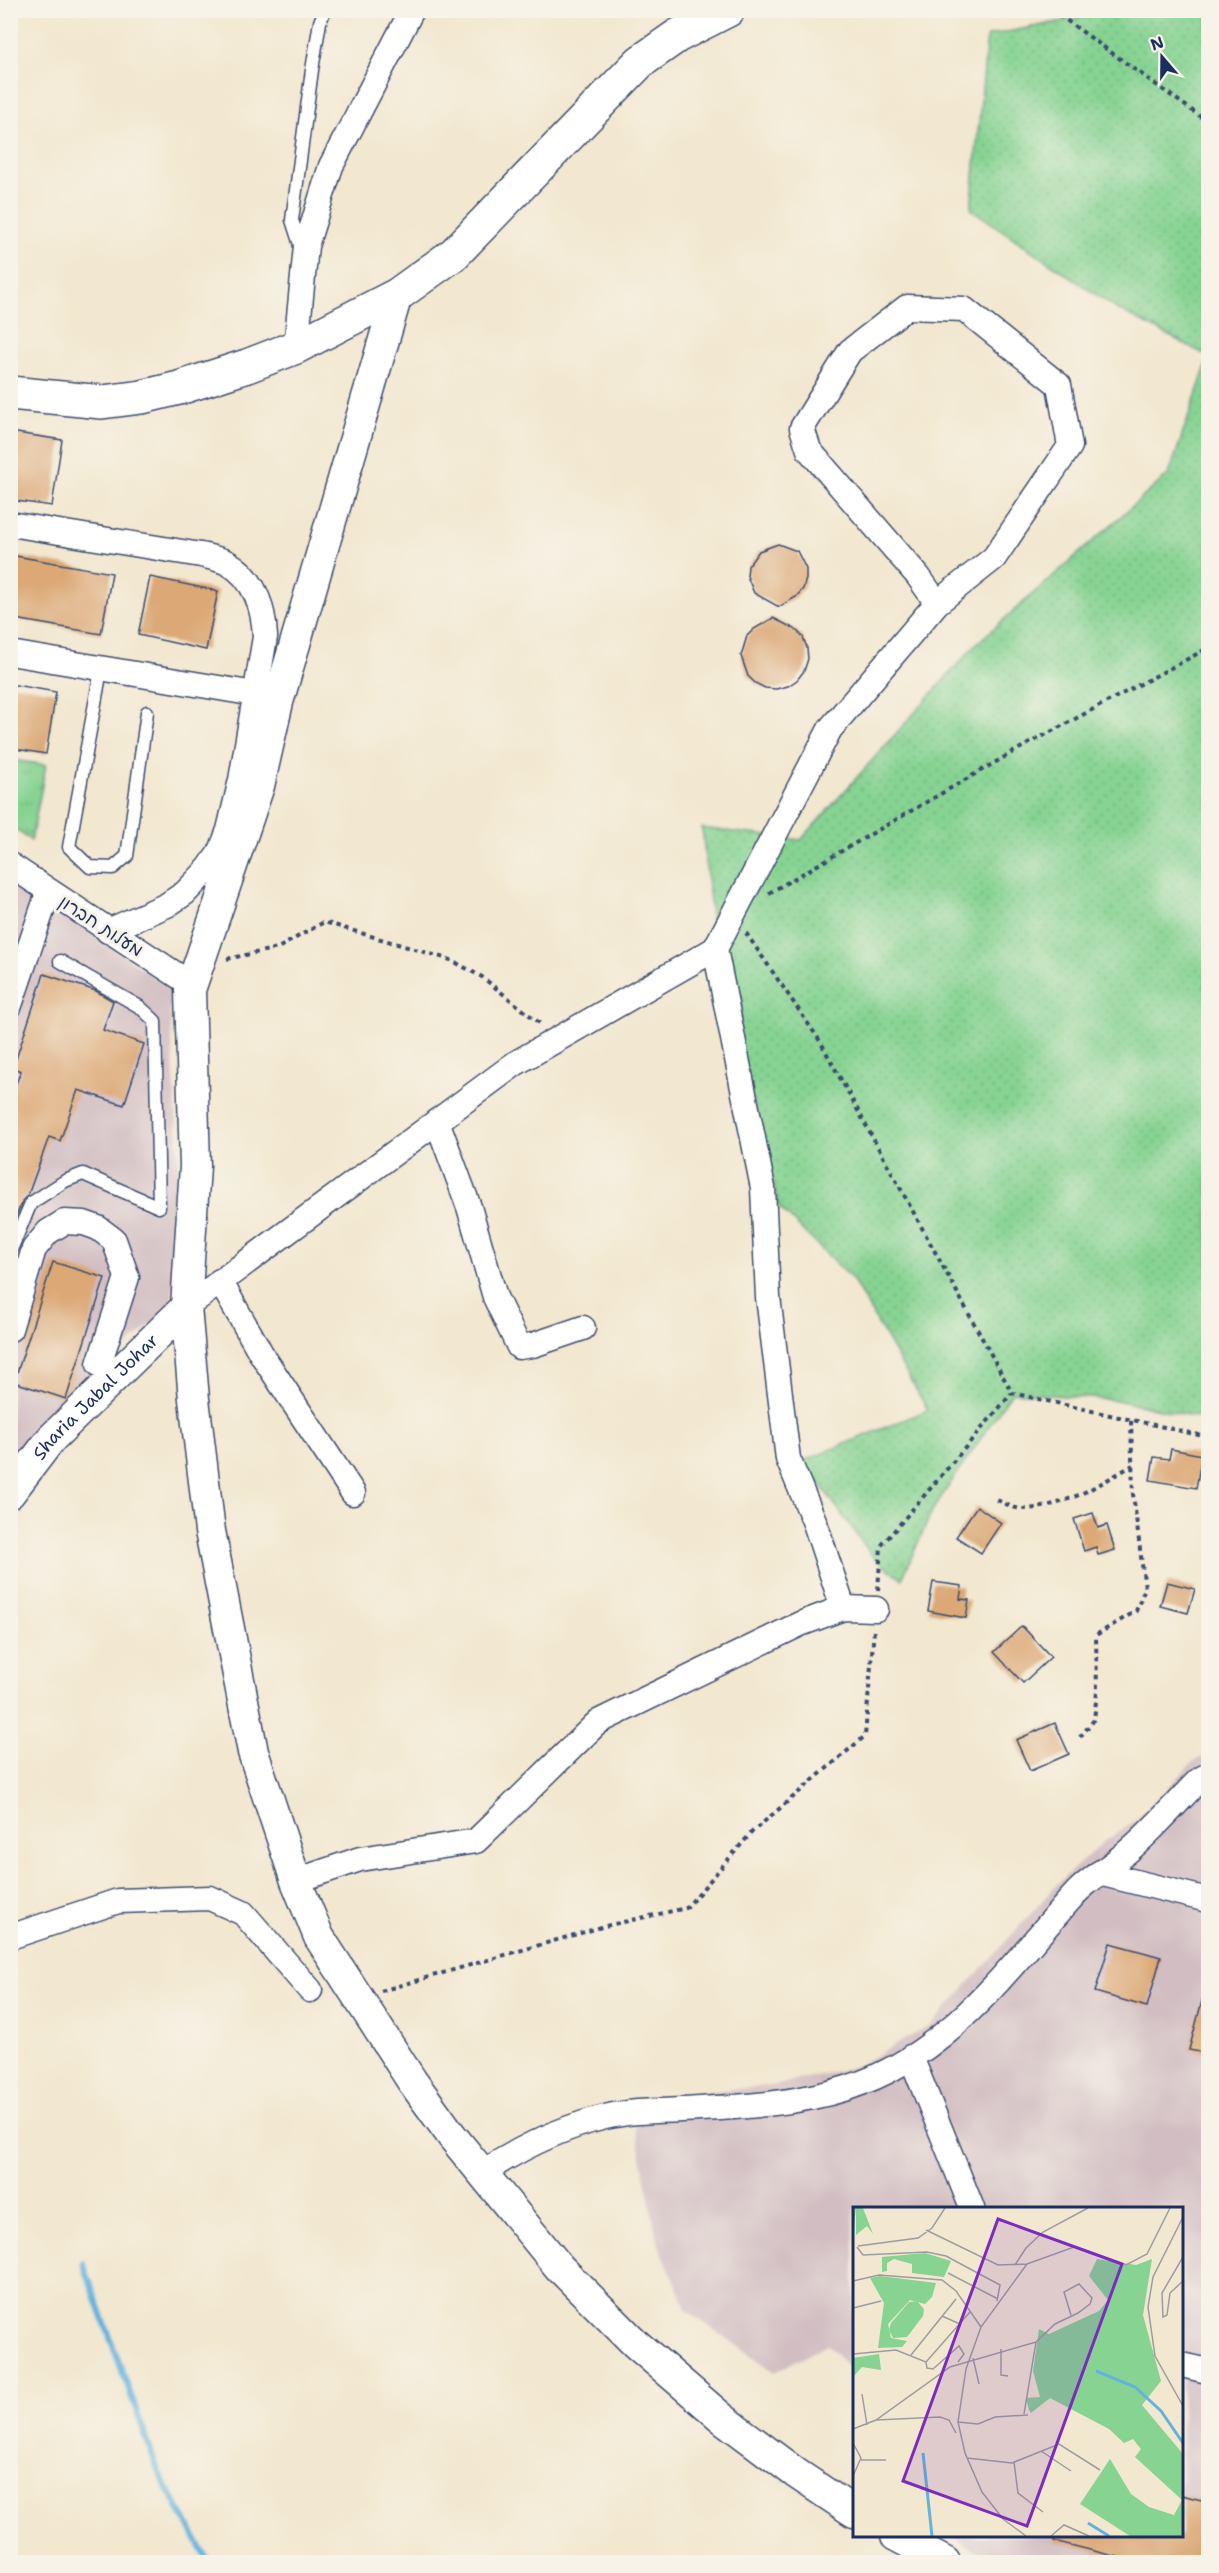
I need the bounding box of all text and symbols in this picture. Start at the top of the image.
north arrow [1132,27,1192,87]
text: N [1147,31,1167,55]
street label: מעלות חברון [54,890,148,962]
street label: Sharia Jabal Johar [27,1329,164,1465]
inset map [853,2207,1183,2537]

